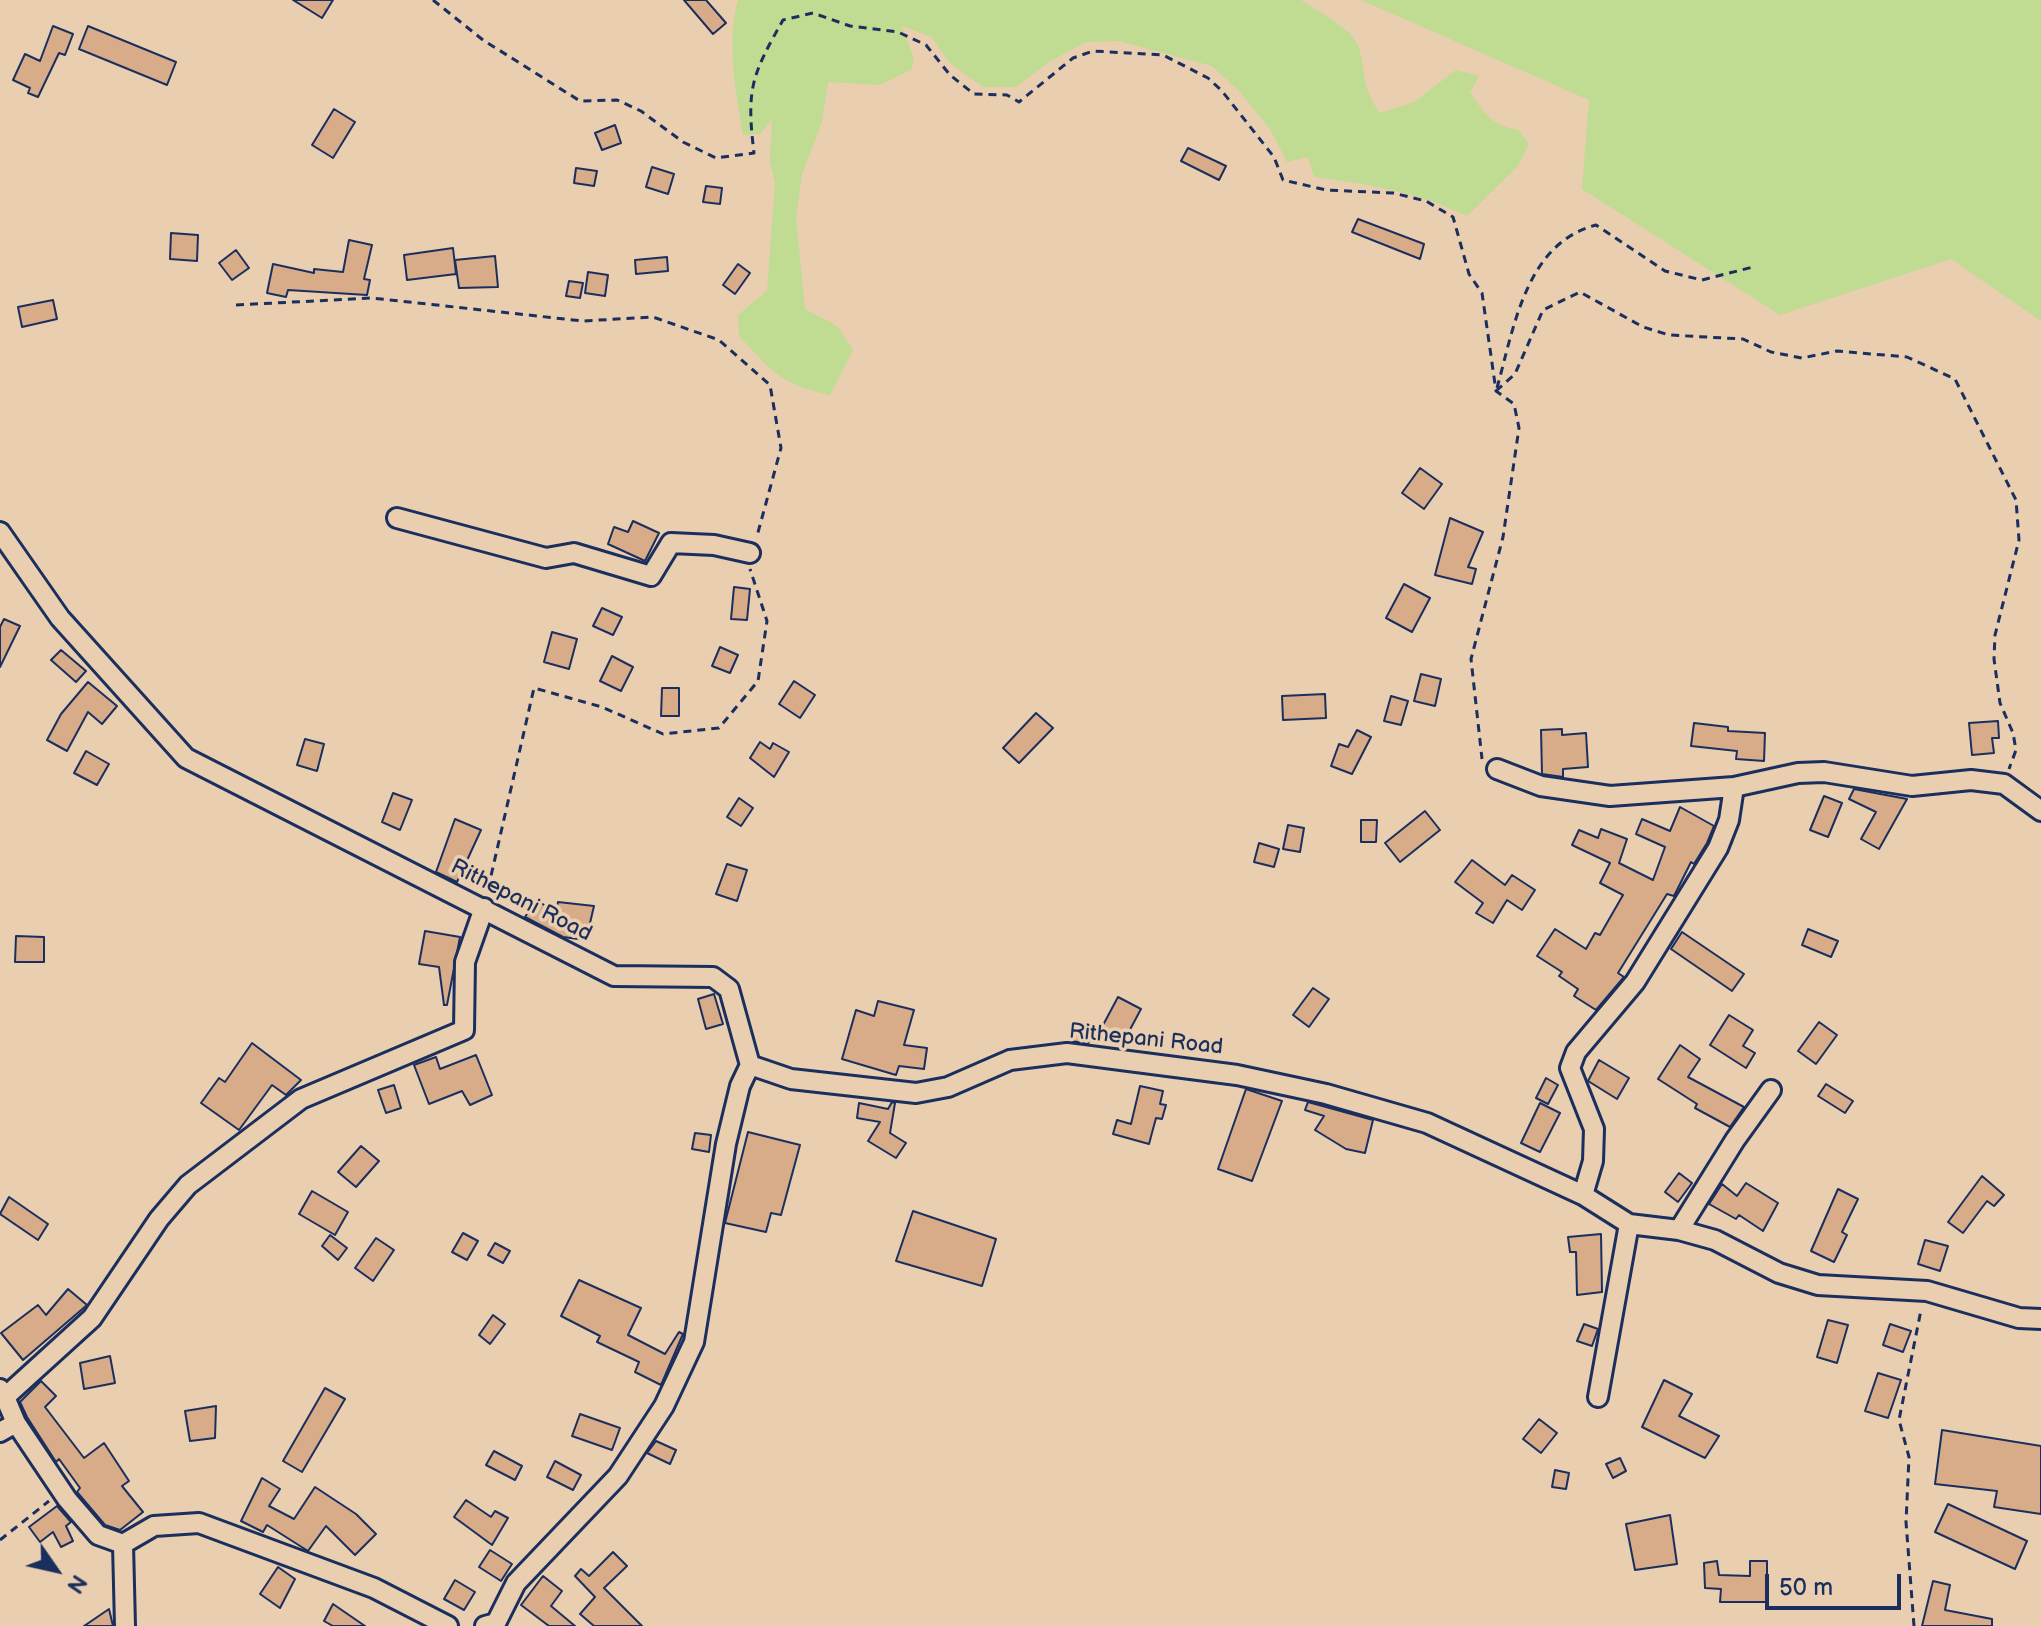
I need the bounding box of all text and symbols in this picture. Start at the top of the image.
street label: Rithepani Road [446,854,596,948]
street label: Rithepani Road [1068,1019,1224,1061]
north arrow [16,1530,96,1610]
scale bar [1769,1558,1905,1608]
text: N [60,1569,92,1598]
text: 50 m [1779,1573,1833,1602]

